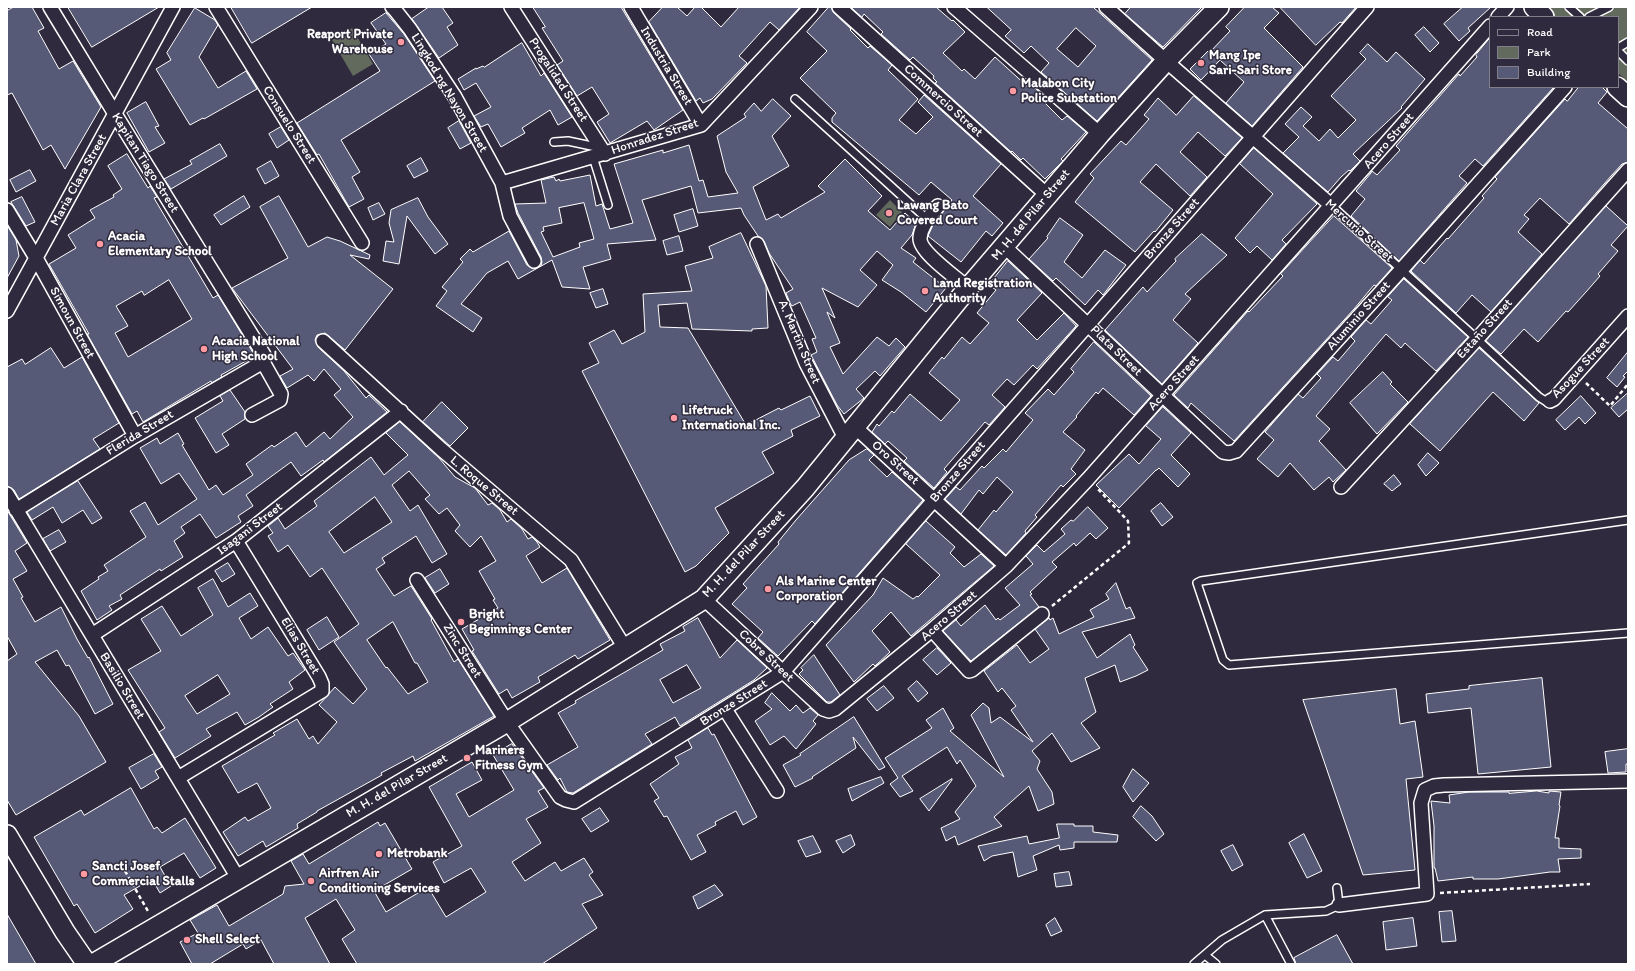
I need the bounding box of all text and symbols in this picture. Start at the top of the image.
legend [1489,16,1619,88]
street label: Industria Street [636,24,696,108]
text: Road [1527,25,1553,39]
place label: Reaport Private Warehouse [307,27,393,58]
street label: Lingkod ng Nayon Street [407,30,491,156]
street label: Progalidad Street [525,35,591,125]
marker: Reaport Private Warehouse [396,37,406,47]
text: Park [1527,45,1551,59]
place label: Mang Ipe Sari-Sari Store [1209,48,1292,79]
marker: Mang Ipe Sari-Sari Store [1196,58,1206,68]
street label: Commercio Street [900,61,986,141]
text: Building [1527,65,1570,79]
place label: Malabon City Police Substation [1021,76,1117,107]
street label: Consuelo Street [259,83,319,167]
marker: Malabon City Police Substation [1008,86,1018,96]
street label: Kapitan Tiago Street [108,110,182,216]
street label: Acero Street [1360,110,1418,172]
street label: Honradez Street [609,116,701,158]
street label: Maria Clara Street [47,131,111,229]
street label: M. H. del Pilar Street [988,166,1074,264]
street label: Bronze Street [1141,195,1203,263]
street label: Mercurio Street [1321,196,1397,266]
place label: Lawang Bato Covered Court [897,198,978,229]
marker: Lawang Bato Covered Court [884,208,894,218]
place label: Acacia Elementary School [108,229,212,260]
marker: Acacia Elementary School [95,239,105,249]
place label: Land Registration Authority [933,276,1032,307]
street label: Aluminio Street [1324,278,1394,354]
street label: Simoun Street [46,284,98,362]
marker: Land Registration Authority [920,286,930,296]
street label: Estaño Street [1454,296,1516,362]
street label: A. Martin Street [774,298,824,386]
street label: Plata Street [1087,322,1145,380]
place label: Acacia National High School [212,334,300,365]
street label: Asogue Street [1549,334,1613,402]
marker: Acacia National High School [199,344,209,354]
street label: Acero Street [1145,352,1203,414]
place label: Lifetruck International Inc. [682,403,781,434]
street label: Flerida Street [103,407,177,459]
marker: Lifetruck International Inc. [669,413,679,423]
street label: Oro Street [868,438,922,488]
street label: Bronze Street [927,438,989,506]
street label: L. Roque Street [447,453,521,519]
street label: Isagani Street [214,499,286,559]
street label: M. H. del Pilar Street [699,507,789,601]
place label: Als Marine Center Corporation [776,574,876,605]
marker: Als Marine Center Corporation [763,584,773,594]
street label: Acero Street [918,587,980,645]
place label: Bright Beginnings Center [469,607,572,638]
street label: Elias Street [277,615,323,677]
marker: Bright Beginnings Center [456,617,466,627]
street label: Zinc Street [439,621,485,681]
street label: Cobre Street [735,626,797,686]
street label: Basilio Street [96,650,148,722]
street label: Bronze Street [697,676,771,730]
place label: Mariners Fitness Gym [475,743,543,774]
street label: M. H. del Pilar Street [344,751,450,821]
marker: Mariners Fitness Gym [462,753,472,763]
place label: Metrobank [387,846,447,862]
marker: Metrobank [374,849,384,859]
place label: Sancti Josef Commercial Stalls [92,859,195,890]
place label: Airfren Air Conditioning Services [319,866,440,897]
marker: Sancti Josef Commercial Stalls [79,869,89,879]
marker: Airfren Air Conditioning Services [306,876,316,886]
place label: Shell Select [195,932,260,948]
marker: Shell Select [182,935,192,945]

